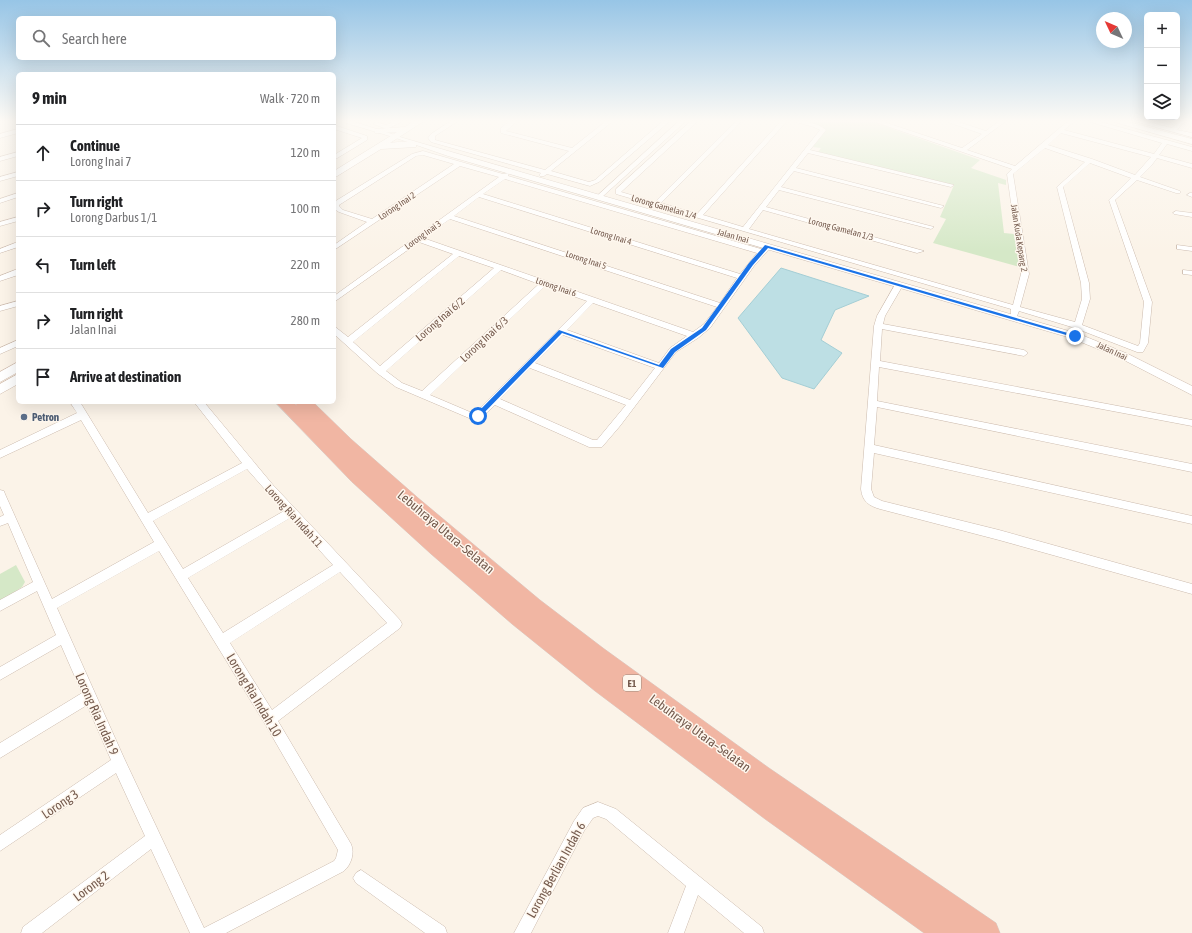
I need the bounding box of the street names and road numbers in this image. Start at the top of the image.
street label: Lorong Inai 2 [377,190,417,222]
street label: Lorong Gamelan 1/4 [630,193,698,221]
street label: Jalan Kuda Kepang 2 [1009,204,1029,272]
street label: Lorong Gamelan 1/3 [807,215,875,243]
street label: Lorong Inai 3 [403,218,443,252]
street label: Lorong Inai 4 [589,225,633,247]
street label: Jalan Inai [716,227,750,245]
street label: Lorong Inai 5 [564,249,608,271]
street label: Lorong Inai 6 [534,275,578,299]
street label: Lorong Inai 6/2 [413,295,467,343]
street label: Lorong Inai 6/3 [458,314,510,364]
street label: Jalan Inai [1095,340,1129,362]
street label: Lorong Ria Indah 11 [263,482,325,550]
street label: Lebuhraya Utara–Selatan [395,487,497,577]
street label: Lorong Ria Indah 10 [223,651,285,739]
street label: Lorong Ria Indah 9 [72,671,122,757]
road number: E1 [623,675,641,691]
street label: Lebuhraya Utara–Selatan [646,691,754,775]
street label: Lorong 3 [39,786,81,822]
street label: Lorong Berlian Indah 6 [523,819,589,921]
street label: Lorong 2 [70,868,112,904]

